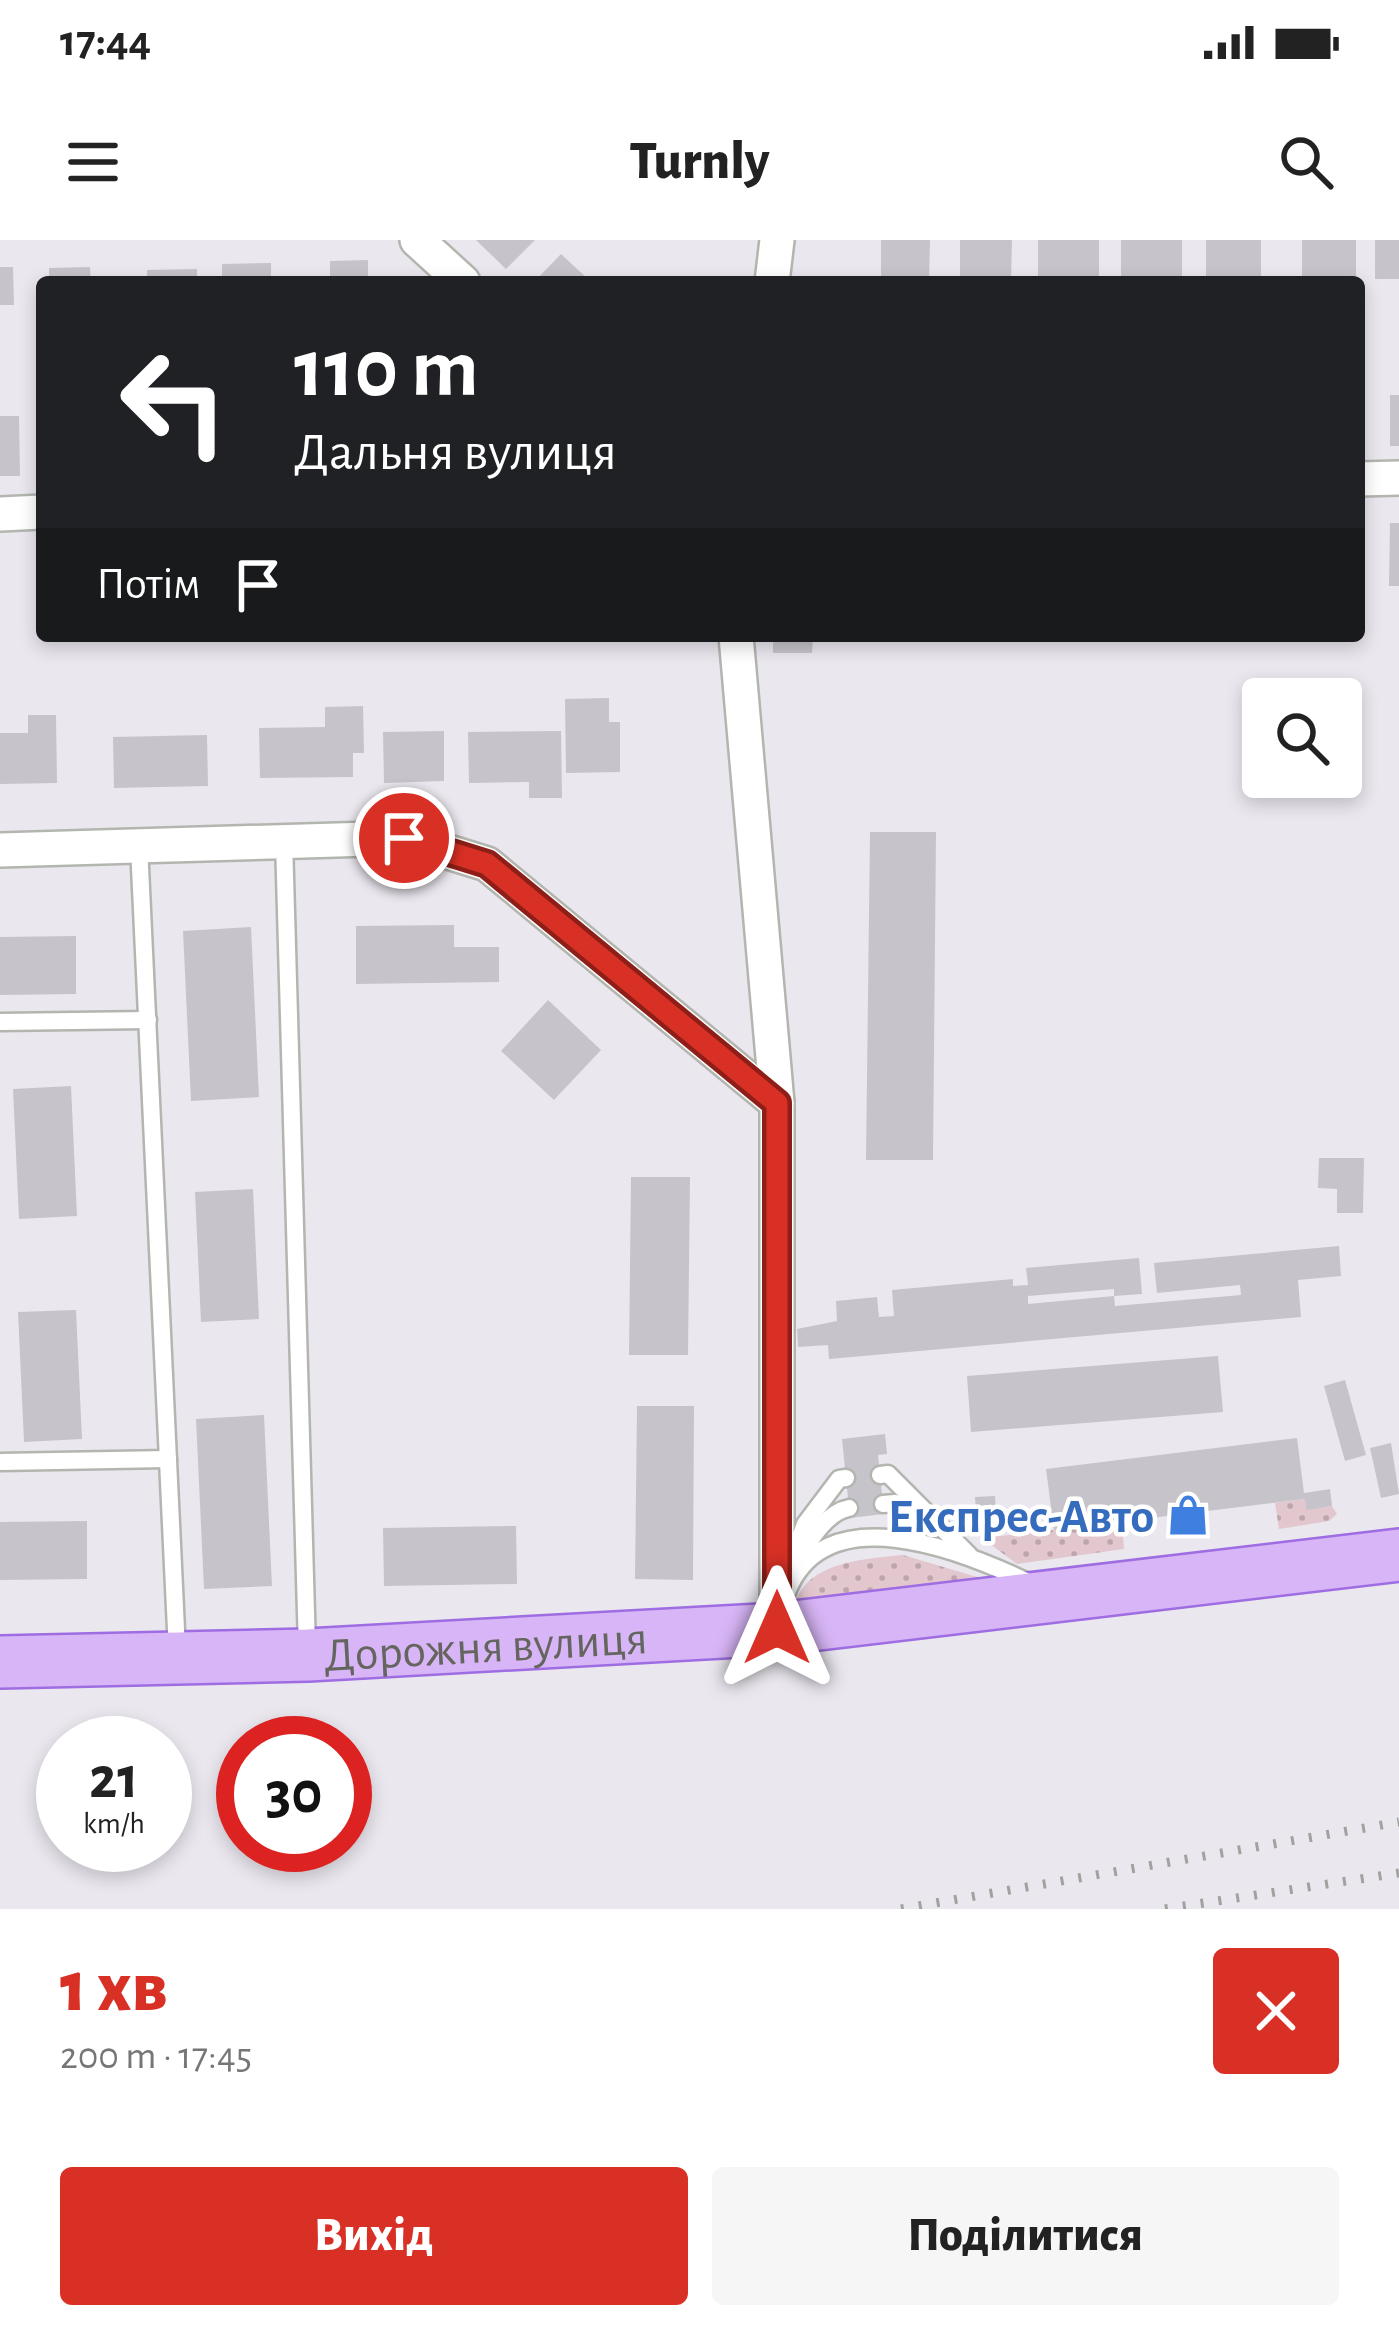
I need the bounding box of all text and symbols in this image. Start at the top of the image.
text: 17:44 [60,19,151,64]
icon: menu [60,129,126,195]
icon: search [1273,129,1339,195]
text: Turnly [629,135,770,189]
icon: left [96,324,252,480]
text: 110 m [294,328,479,412]
text: Дальня вулиця [294,426,617,480]
icon: arrive [225,552,291,618]
text: Потім [96,562,201,607]
map controls [1242,678,1362,798]
button: search [1242,678,1362,798]
pin [353,787,455,889]
icon: arrive [371,805,437,871]
shop icon: Експрес-Авто [1165,1492,1211,1538]
place label: Експрес-Авто [888,1494,1154,1542]
position arrow [714,1565,840,1691]
street label: Дорожня вулиця [323,1615,649,1681]
speed limit sign: 30 [216,1716,372,1872]
text: 21 [89,1749,139,1809]
text: km/h [83,1809,145,1839]
button: close [1213,1948,1339,2074]
text: 1 хв [60,1952,167,2024]
text: 200 m · 17:45 [60,2037,252,2076]
button: Вихід [60,2167,688,2305]
button: Поділитися [712,2167,1339,2305]

